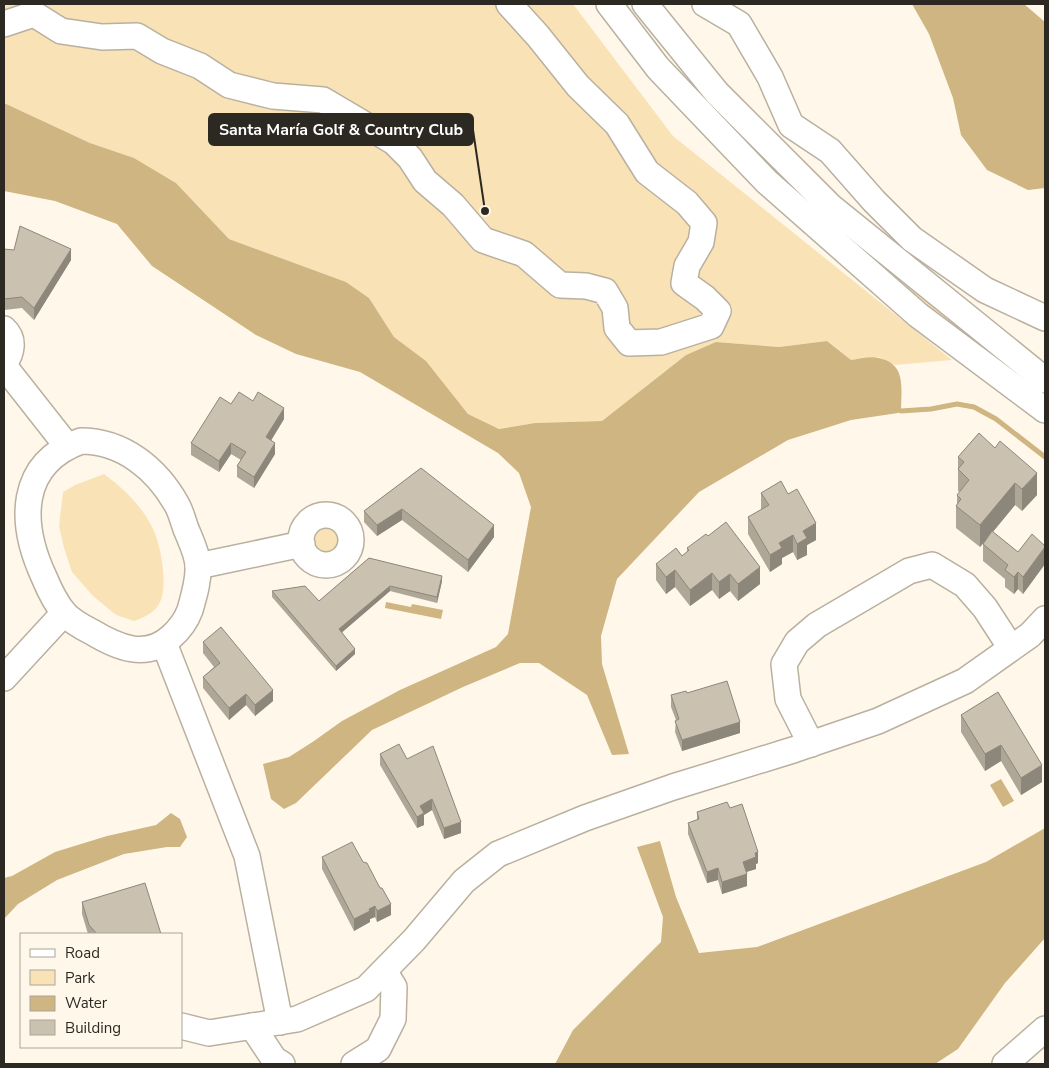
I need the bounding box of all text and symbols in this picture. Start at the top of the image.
callout: Santa María Golf & Country Club [209,114,473,145]
text: Santa María Golf & Country Club [219,119,463,141]
legend [20,933,182,1048]
text: Road [65,943,100,963]
text: Park [65,968,95,988]
text: Water [65,993,108,1013]
text: Building [65,1018,121,1038]

